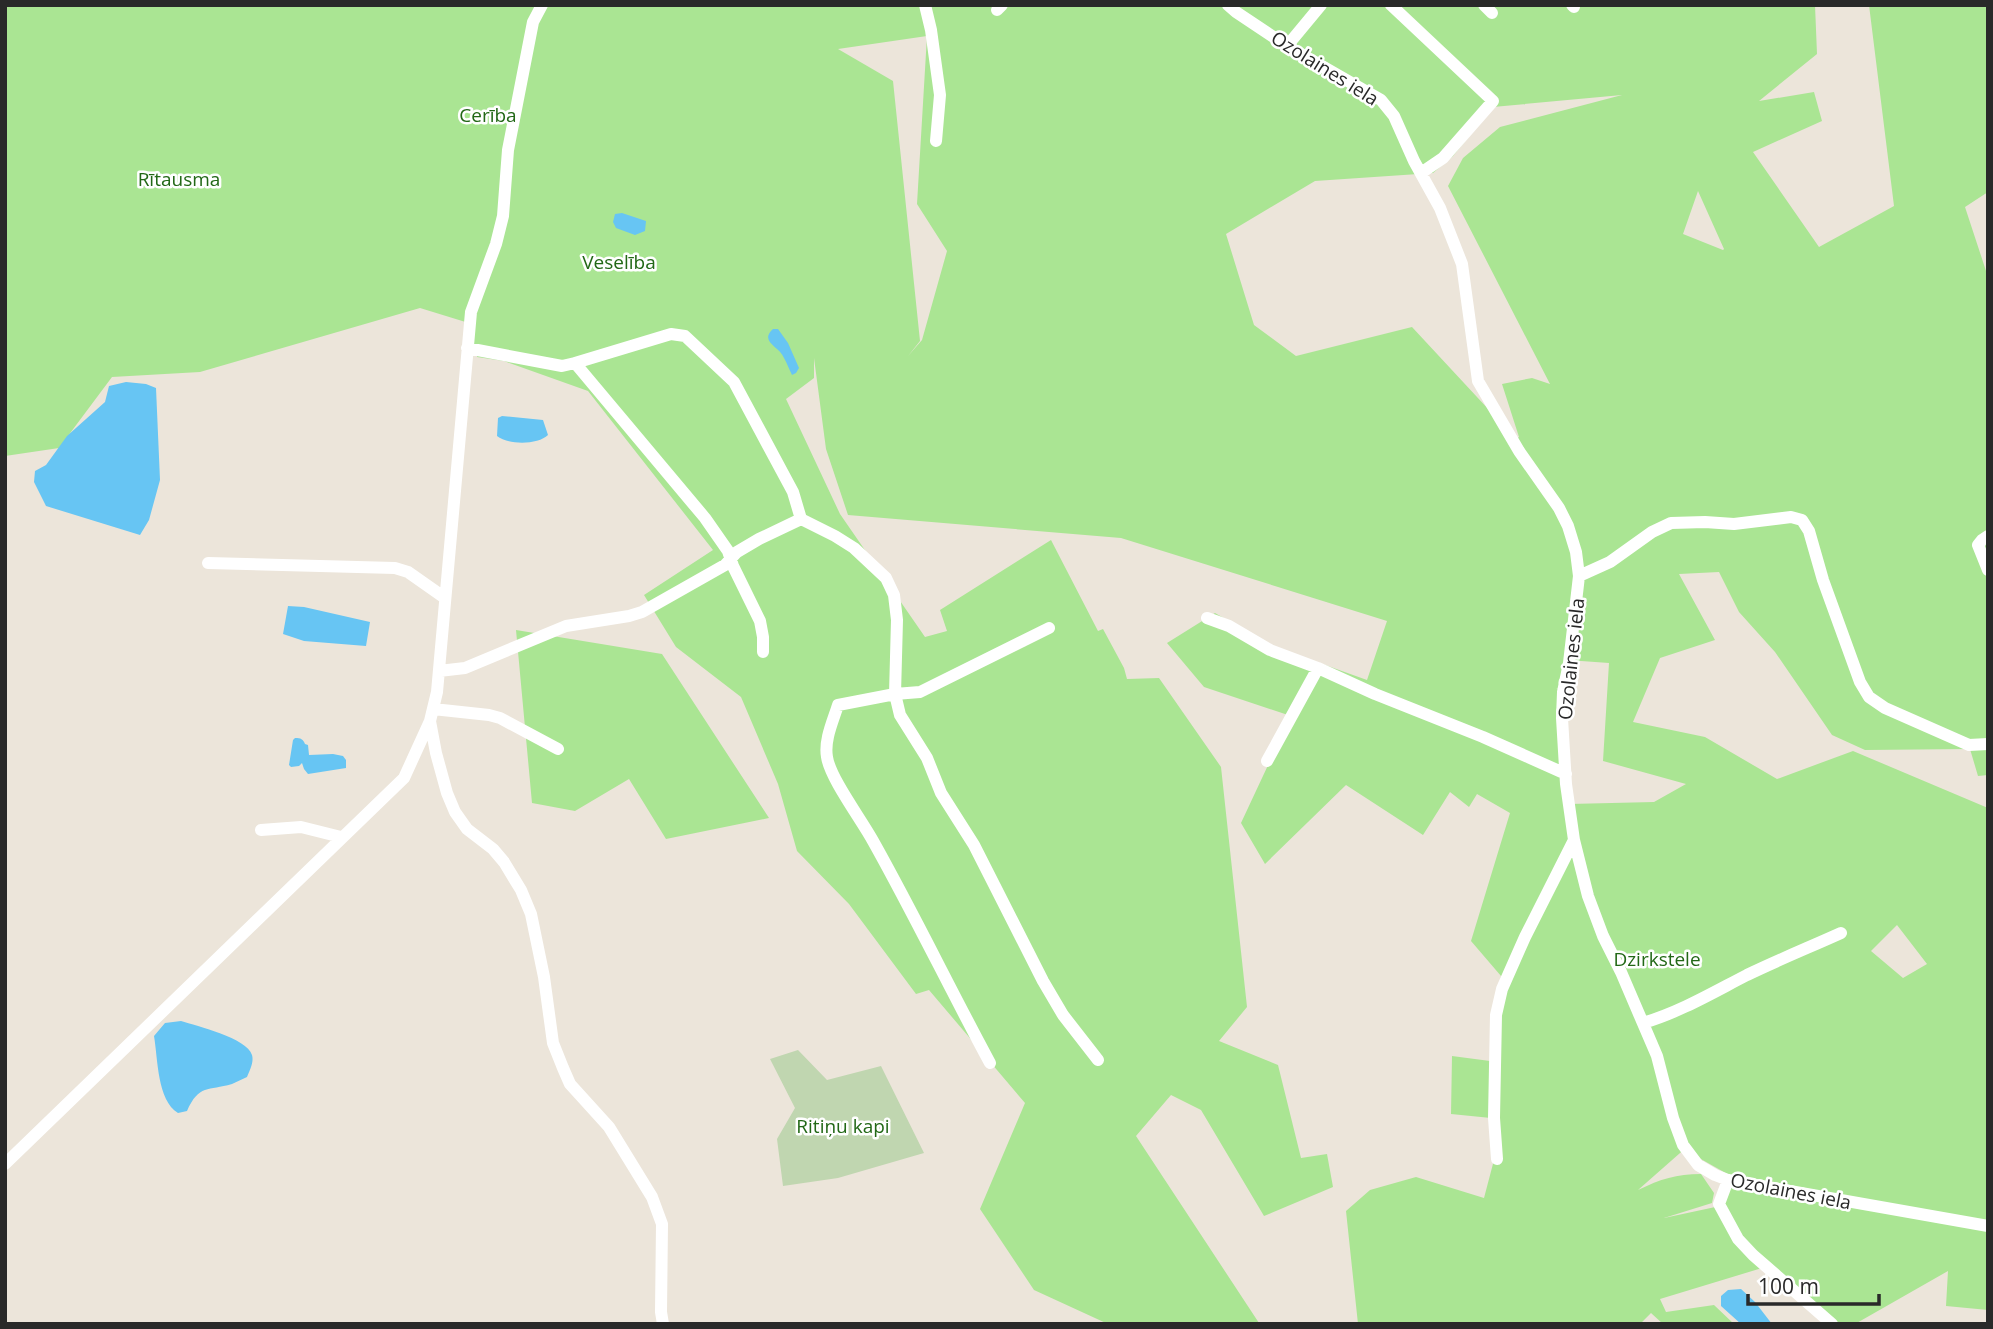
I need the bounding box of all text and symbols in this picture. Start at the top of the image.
street label: Ozolaines iela [1266,25,1384,111]
park label: Cerība [459,102,517,128]
park label: Rītausma [138,166,220,192]
park label: Veselība [582,249,656,275]
street label: Ozolaines iela [1552,597,1590,721]
park label: Dzirkstele [1613,946,1701,972]
park label: Ritiņu kapi [796,1113,890,1139]
street label: Ozolaines iela [1728,1167,1854,1215]
scale bar [1748,1262,1879,1306]
text: 100 m [1758,1272,1819,1300]

